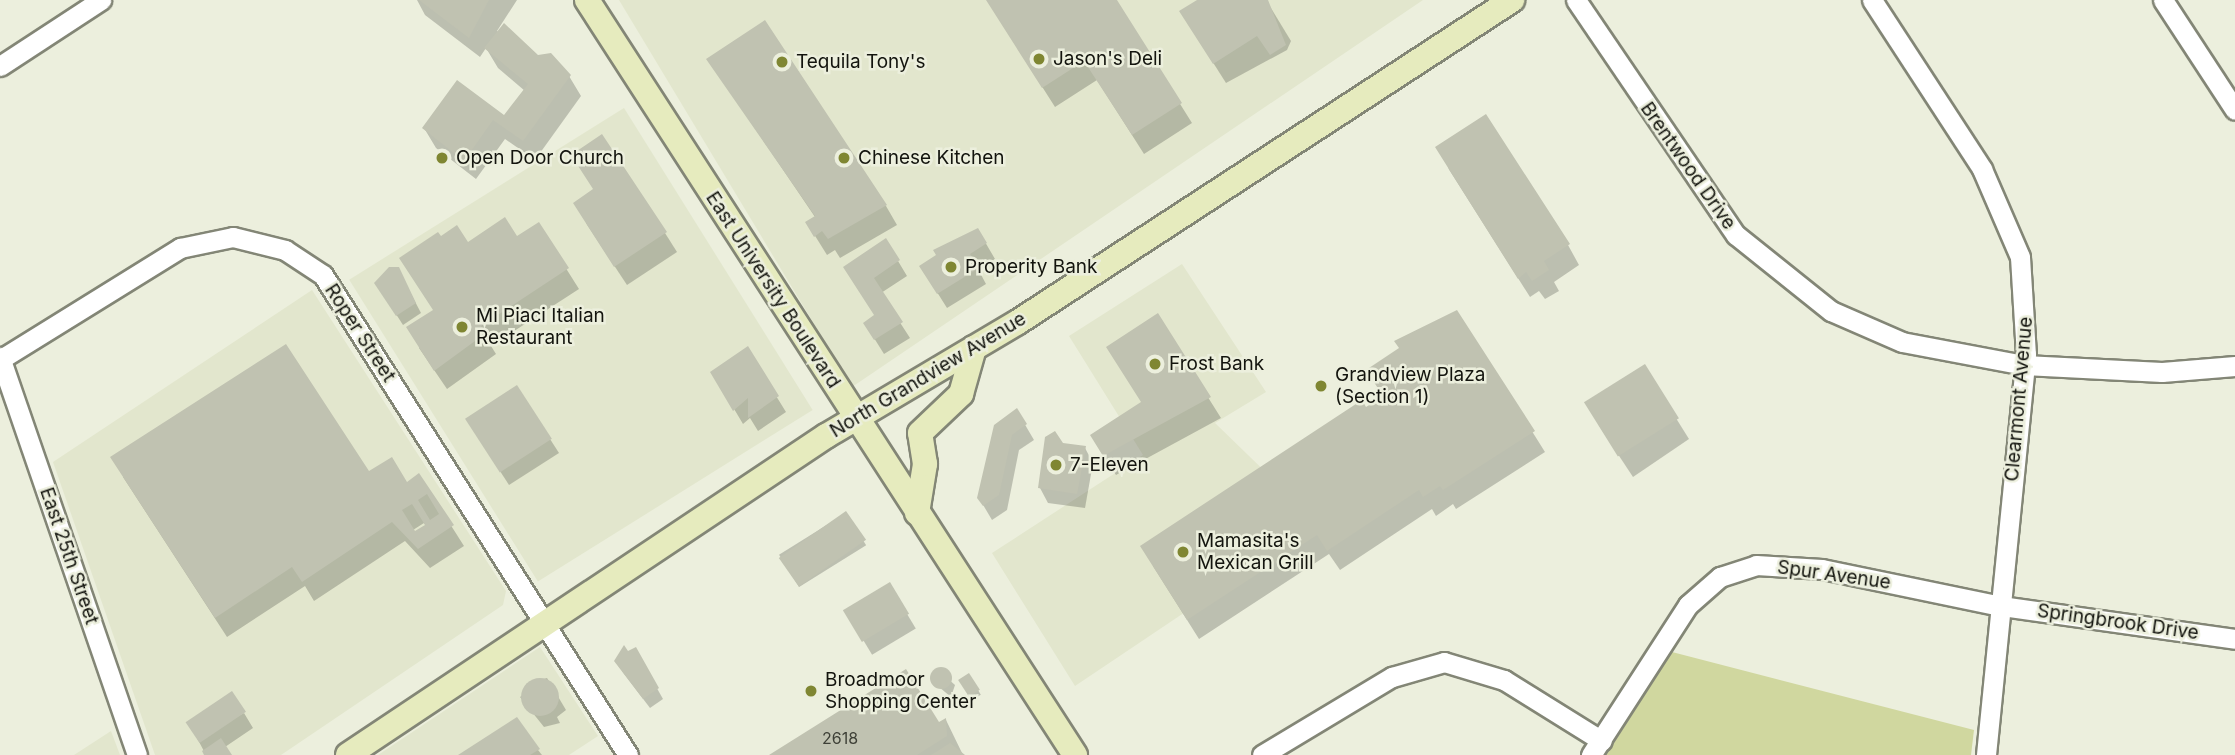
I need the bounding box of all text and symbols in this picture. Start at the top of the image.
place label: Jason's Deli [1053,48,1162,70]
place label: Tequila Tony's [796,51,925,73]
marker: Jason's Deli [1031,51,1047,67]
marker: Tequila Tony's [774,54,790,70]
street label: Brentwood Drive [1636,98,1740,234]
place label: Open Door Church [456,147,624,169]
place label: Chinese Kitchen [858,147,1005,169]
marker: Open Door Church [434,150,450,166]
marker: Chinese Kitchen [836,150,852,166]
street label: East University Boulevard [701,188,845,392]
place label: Properity Bank [965,256,1097,278]
marker: Properity Bank [943,259,959,275]
street label: Roper Street [320,280,400,386]
place label: Mi Piaci Italian Restaurant [476,305,605,349]
street label: North Grandview Avenue [826,307,1030,443]
street label: Clearmont Avenue [2000,316,2038,482]
marker: Mi Piaci Italian Restaurant [454,319,470,335]
place label: Frost Bank [1169,353,1264,375]
marker: Frost Bank [1147,356,1163,372]
place label: Grandview Plaza (Section 1) [1335,364,1485,408]
marker: Grandview Plaza (Section 1) [1313,378,1329,394]
place label: 7-Eleven [1070,454,1149,476]
marker: 7-Eleven [1048,457,1064,473]
street label: East 25th Street [35,485,103,627]
place label: Mamasita's Mexican Grill [1197,530,1313,574]
marker: Mamasita's Mexican Grill [1175,544,1191,560]
street label: Spur Avenue [1776,556,1892,594]
street label: Springbrook Drive [2036,599,2200,645]
place label: Broadmoor Shopping Center [825,669,976,713]
marker: Broadmoor Shopping Center [803,683,819,699]
house number: 2618 [822,728,858,748]

